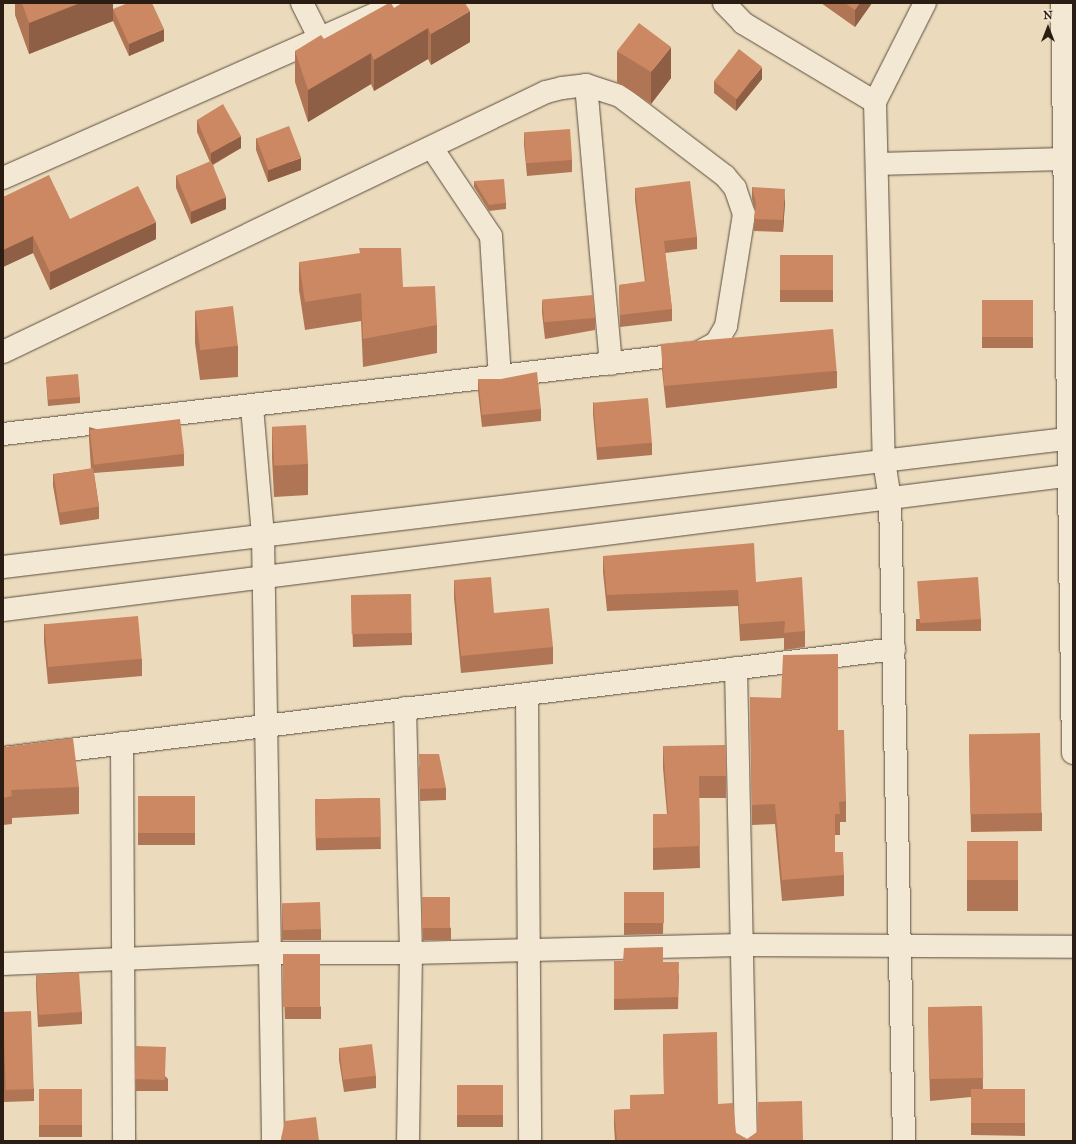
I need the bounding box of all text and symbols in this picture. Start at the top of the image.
north arrow [1028,8,1068,48]
text: N [1043,9,1053,22]

